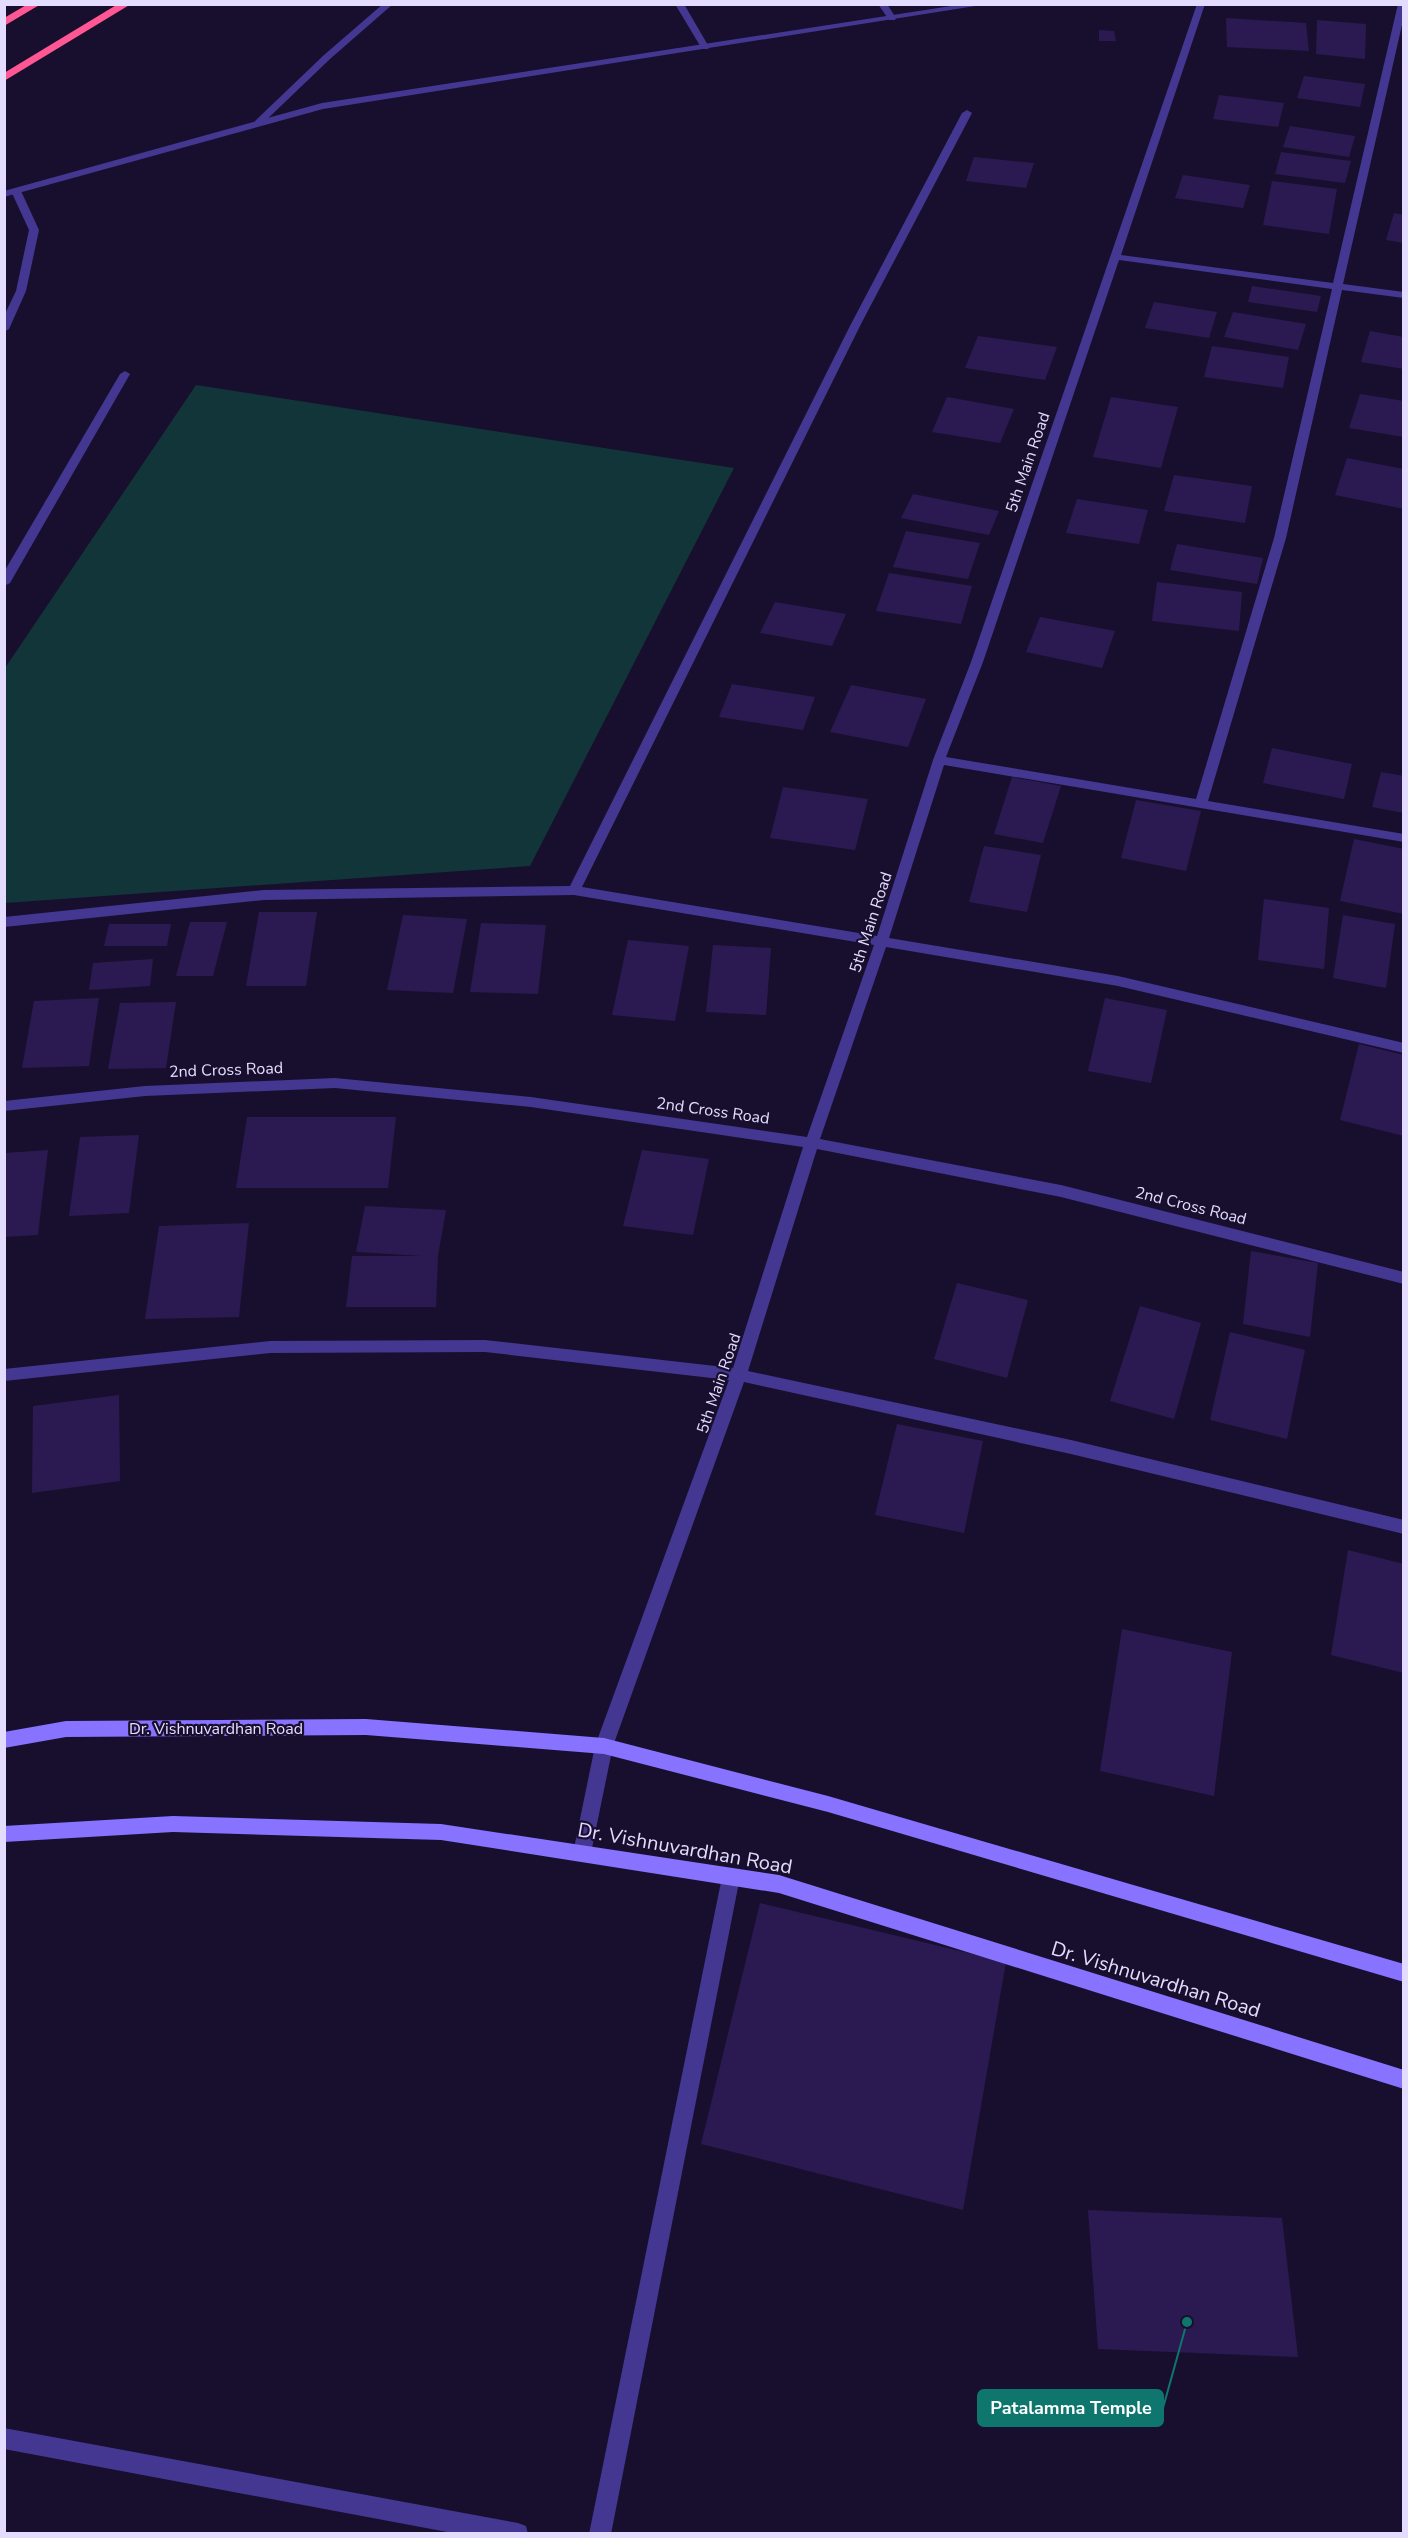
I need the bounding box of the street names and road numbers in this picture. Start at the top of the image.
street label: 5th Main Road [1001,409,1055,515]
street label: 5th Main Road [844,869,898,975]
street label: 2nd Cross Road [169,1057,283,1083]
street label: 2nd Cross Road [655,1092,771,1130]
street label: 2nd Cross Road [1133,1181,1249,1230]
street label: 5th Main Road [692,1330,746,1436]
street label: Dr. Vishnuvardhan Road [129,1718,303,1740]
street label: Dr. Vishnuvardhan Road [575,1816,794,1881]
street label: Dr. Vishnuvardhan Road [1048,1935,1264,2024]

